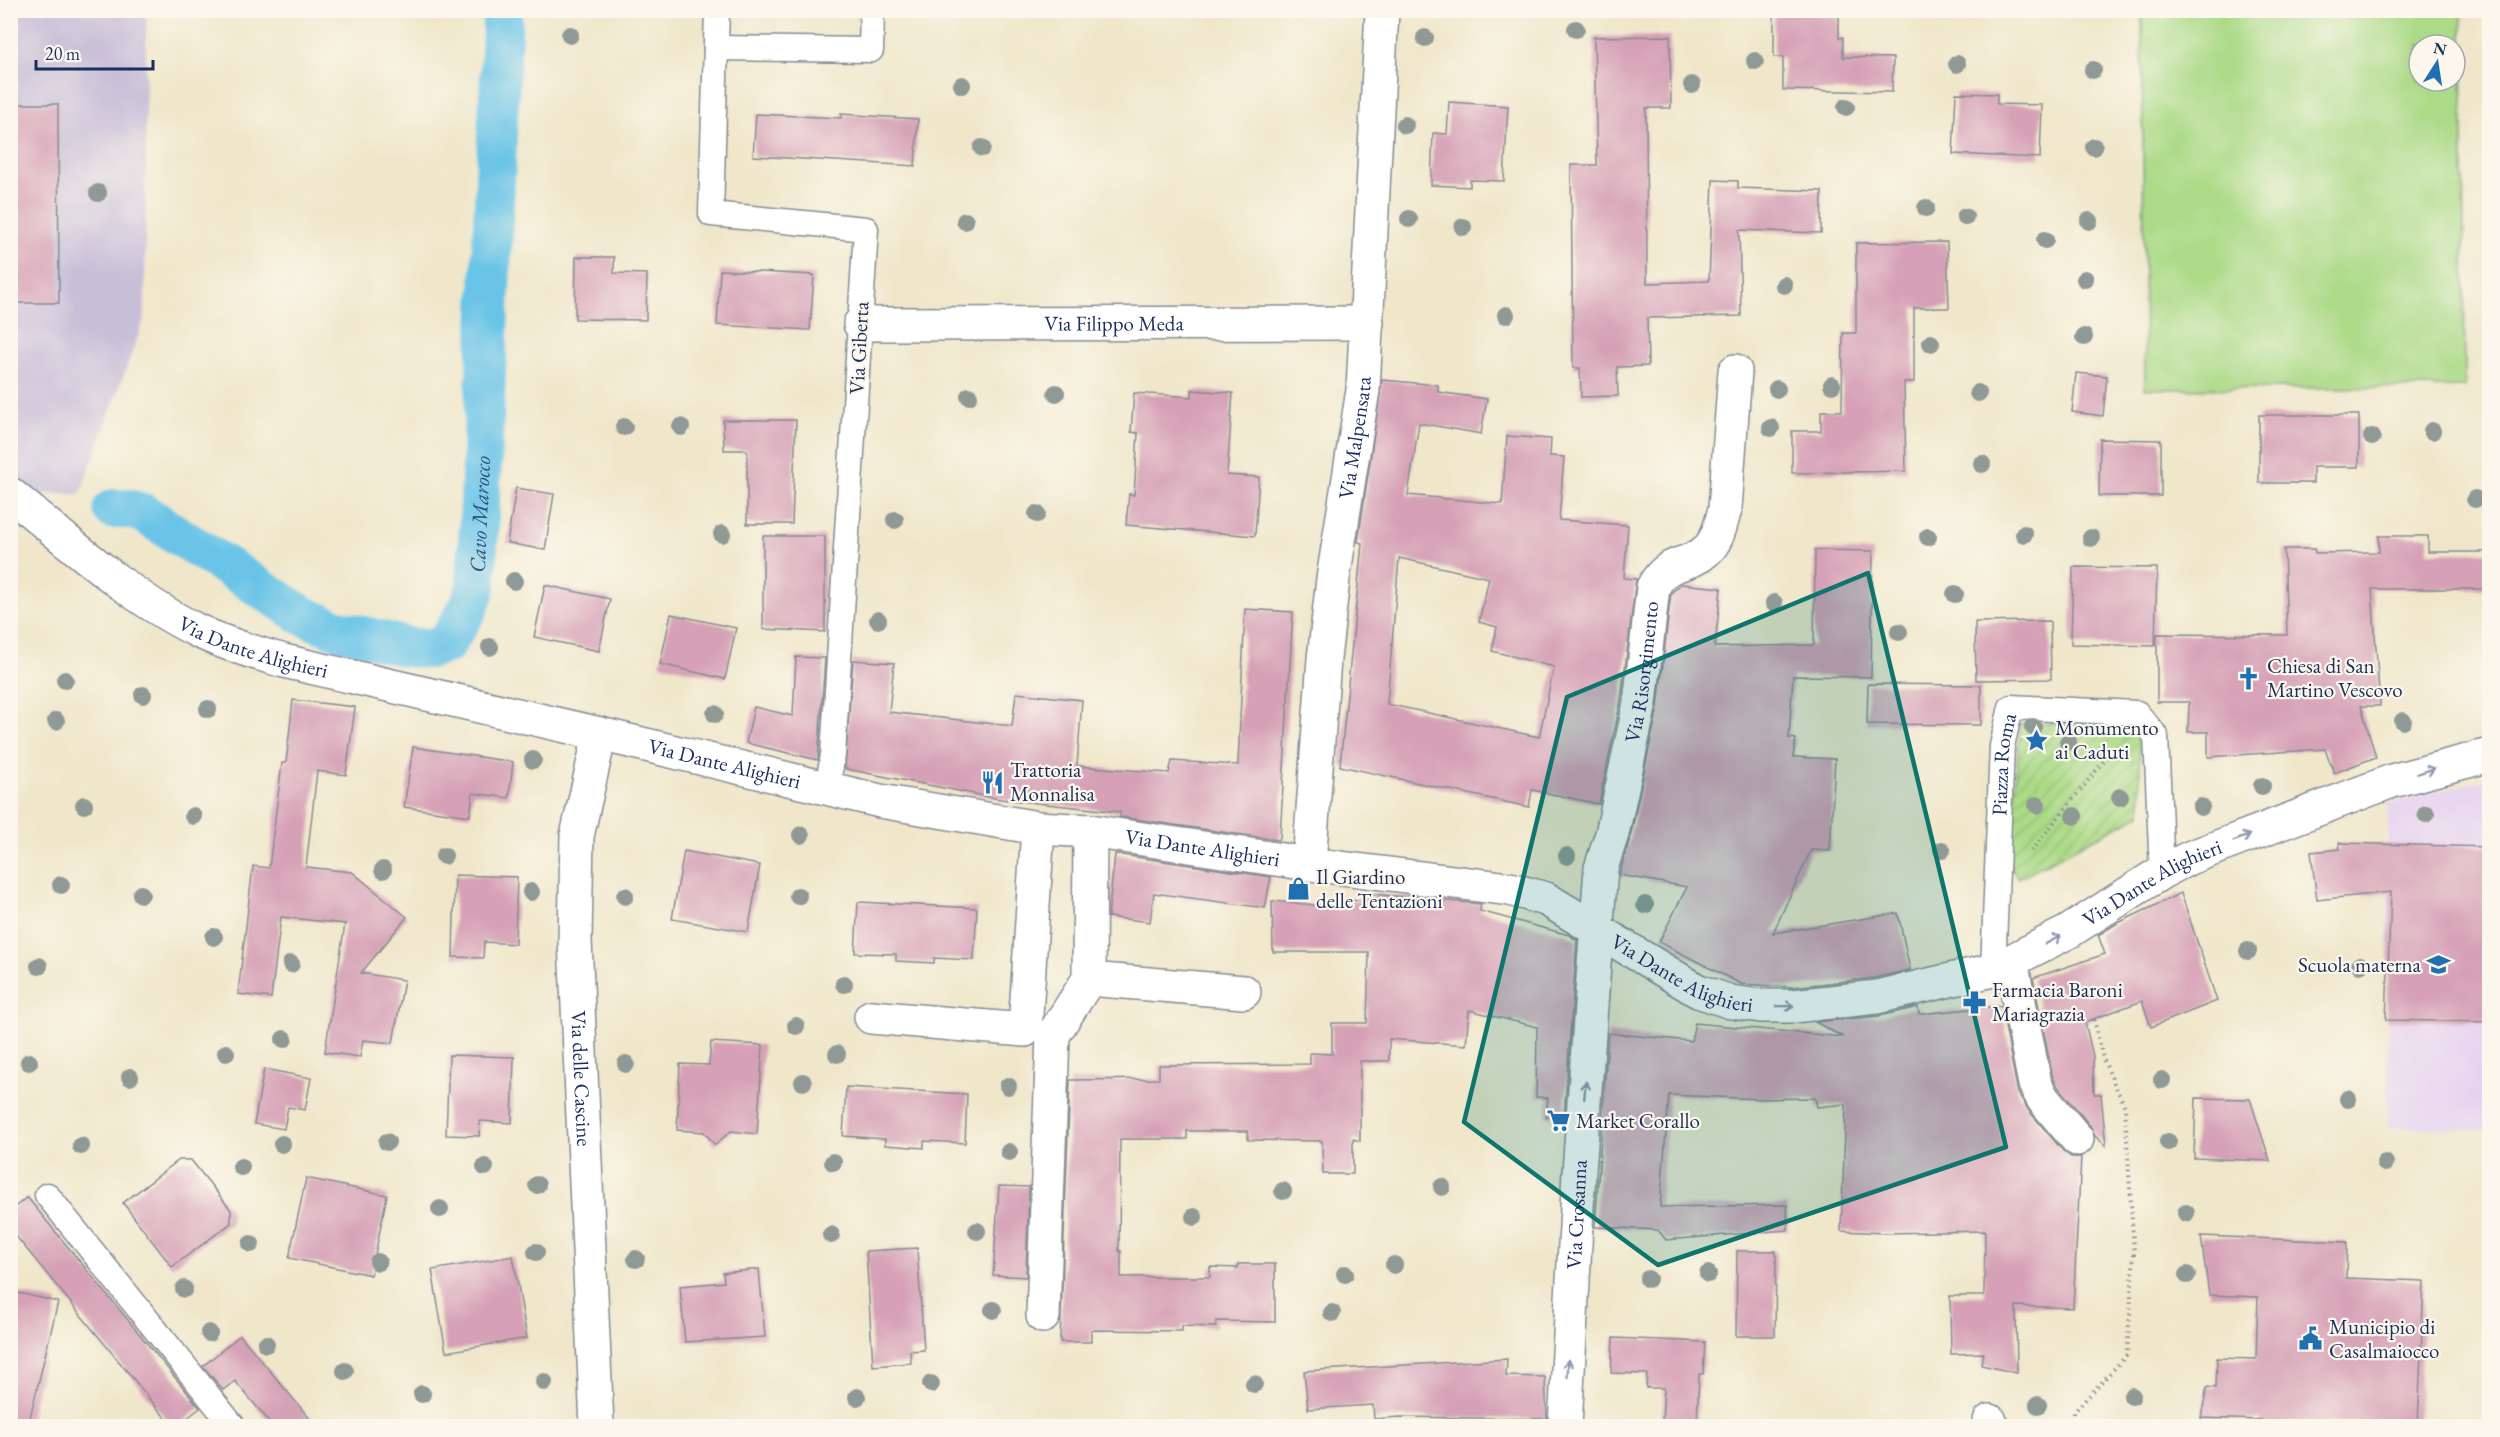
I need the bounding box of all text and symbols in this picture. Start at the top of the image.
scale bar [36,33,153,71]
north arrow [2407,33,2467,93]
text: N [2431,37,2449,60]
text: 20 m [45,42,80,65]
street label: Via Giberta [843,300,874,395]
street label: Via Filippo Meda [1044,309,1184,337]
street label: Via Malpensata [1332,375,1377,501]
water label: Cavo Marocco [463,455,497,573]
street label: Via Risorgimento [1618,600,1664,745]
street label: Via Dante Alighieri [174,609,331,684]
place label: Chiesa di San Martino Vescovo [2267,652,2403,703]
church icon: Chiesa di San Martino Vescovo [2236,665,2262,691]
street label: Piazza Roma [1985,710,2022,816]
place label: Monumento ai Caduti [2055,714,2159,765]
place icon: Monumento ai Caduti [2024,727,2050,753]
street label: Via Dante Alighieri [646,732,804,795]
place label: Trattoria Monnalisa [1010,756,1095,807]
one-way arrow [2416,765,2435,776]
restaurant icon: Trattoria Monnalisa [979,769,1005,795]
street label: Via Dante Alighieri [1123,822,1282,872]
one-way arrow [2233,832,2251,843]
street label: Via Dante Alighieri [2077,833,2225,932]
place label: Il Giardino delle Tentazioni [1316,863,1443,914]
shop icon: Il Giardino delle Tentazioni [1285,876,1311,902]
street label: Via Dante Alighieri [1606,928,1755,1018]
one-way arrow [2044,934,2062,945]
place label: Scuola materna [2298,951,2422,978]
school or university icon: Scuola materna [2426,952,2452,978]
place label: Farmacia Baroni Mariagrazia [1992,976,2123,1027]
pharmacy icon: Farmacia Baroni Mariagrazia [1961,989,1987,1015]
one-way arrow [1774,1000,1794,1012]
street label: Via delle Cascine [565,1010,598,1147]
one-way arrow [1580,1080,1591,1100]
place label: Market Corallo [1576,1107,1700,1134]
supermarket icon: Market Corallo [1545,1108,1571,1134]
street label: Via Crosanna [1560,1158,1593,1270]
place label: Municipio di Casalmaiocco [2329,1313,2439,1364]
public building icon: Municipio di Casalmaiocco [2298,1326,2324,1352]
one-way arrow [1563,1359,1574,1379]

